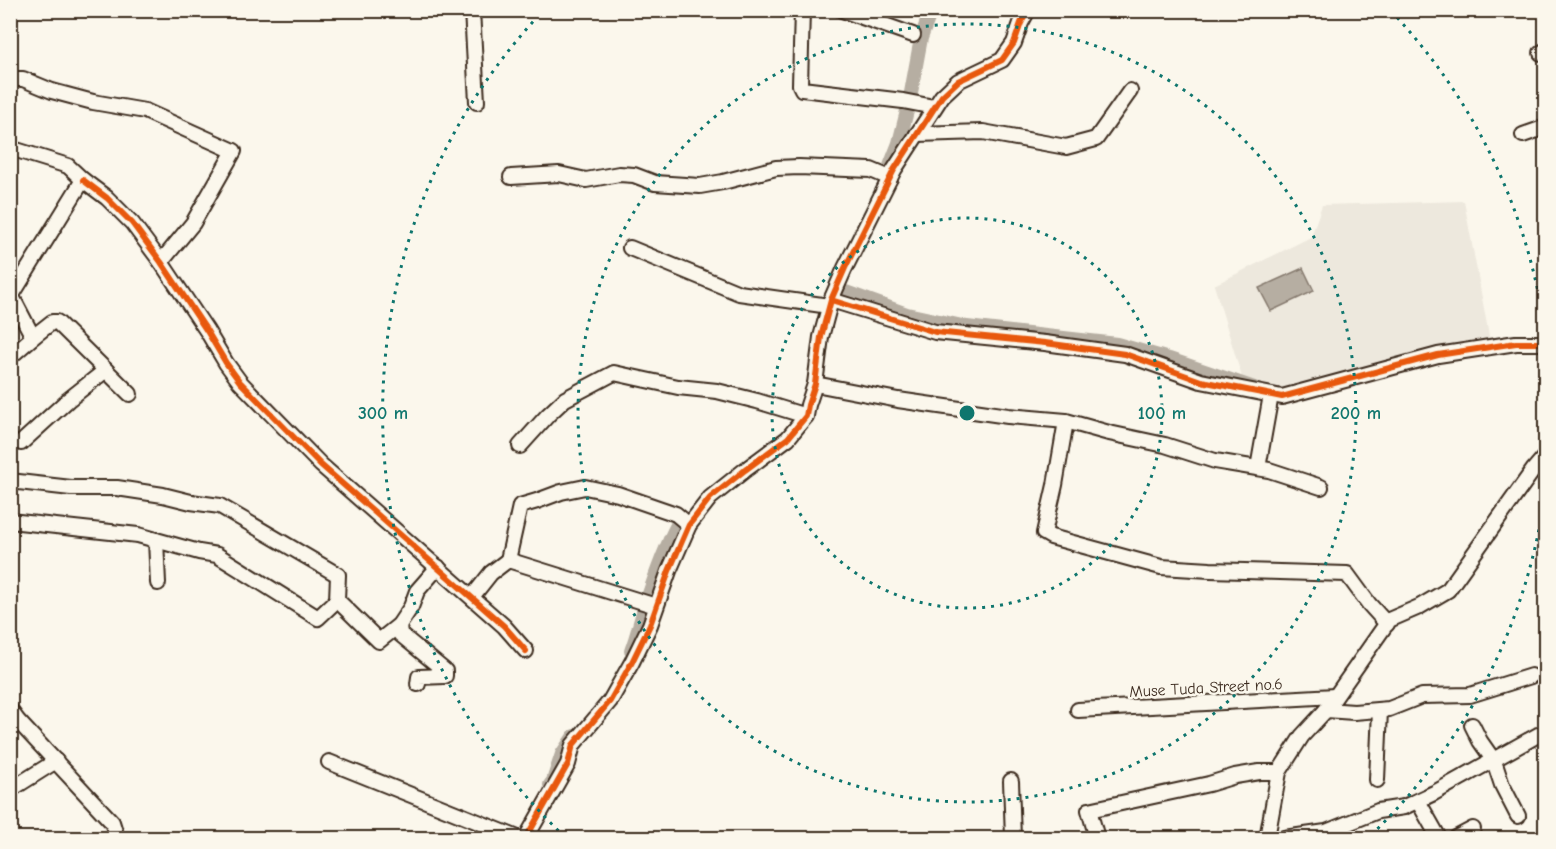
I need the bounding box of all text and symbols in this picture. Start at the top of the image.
text: 300 m [358,403,408,424]
centre of rings [957,403,977,423]
text: 100 m [1138,403,1186,424]
text: 200 m [1331,403,1381,424]
street label: Muse Tuda Street no.6 [1129,675,1283,701]

